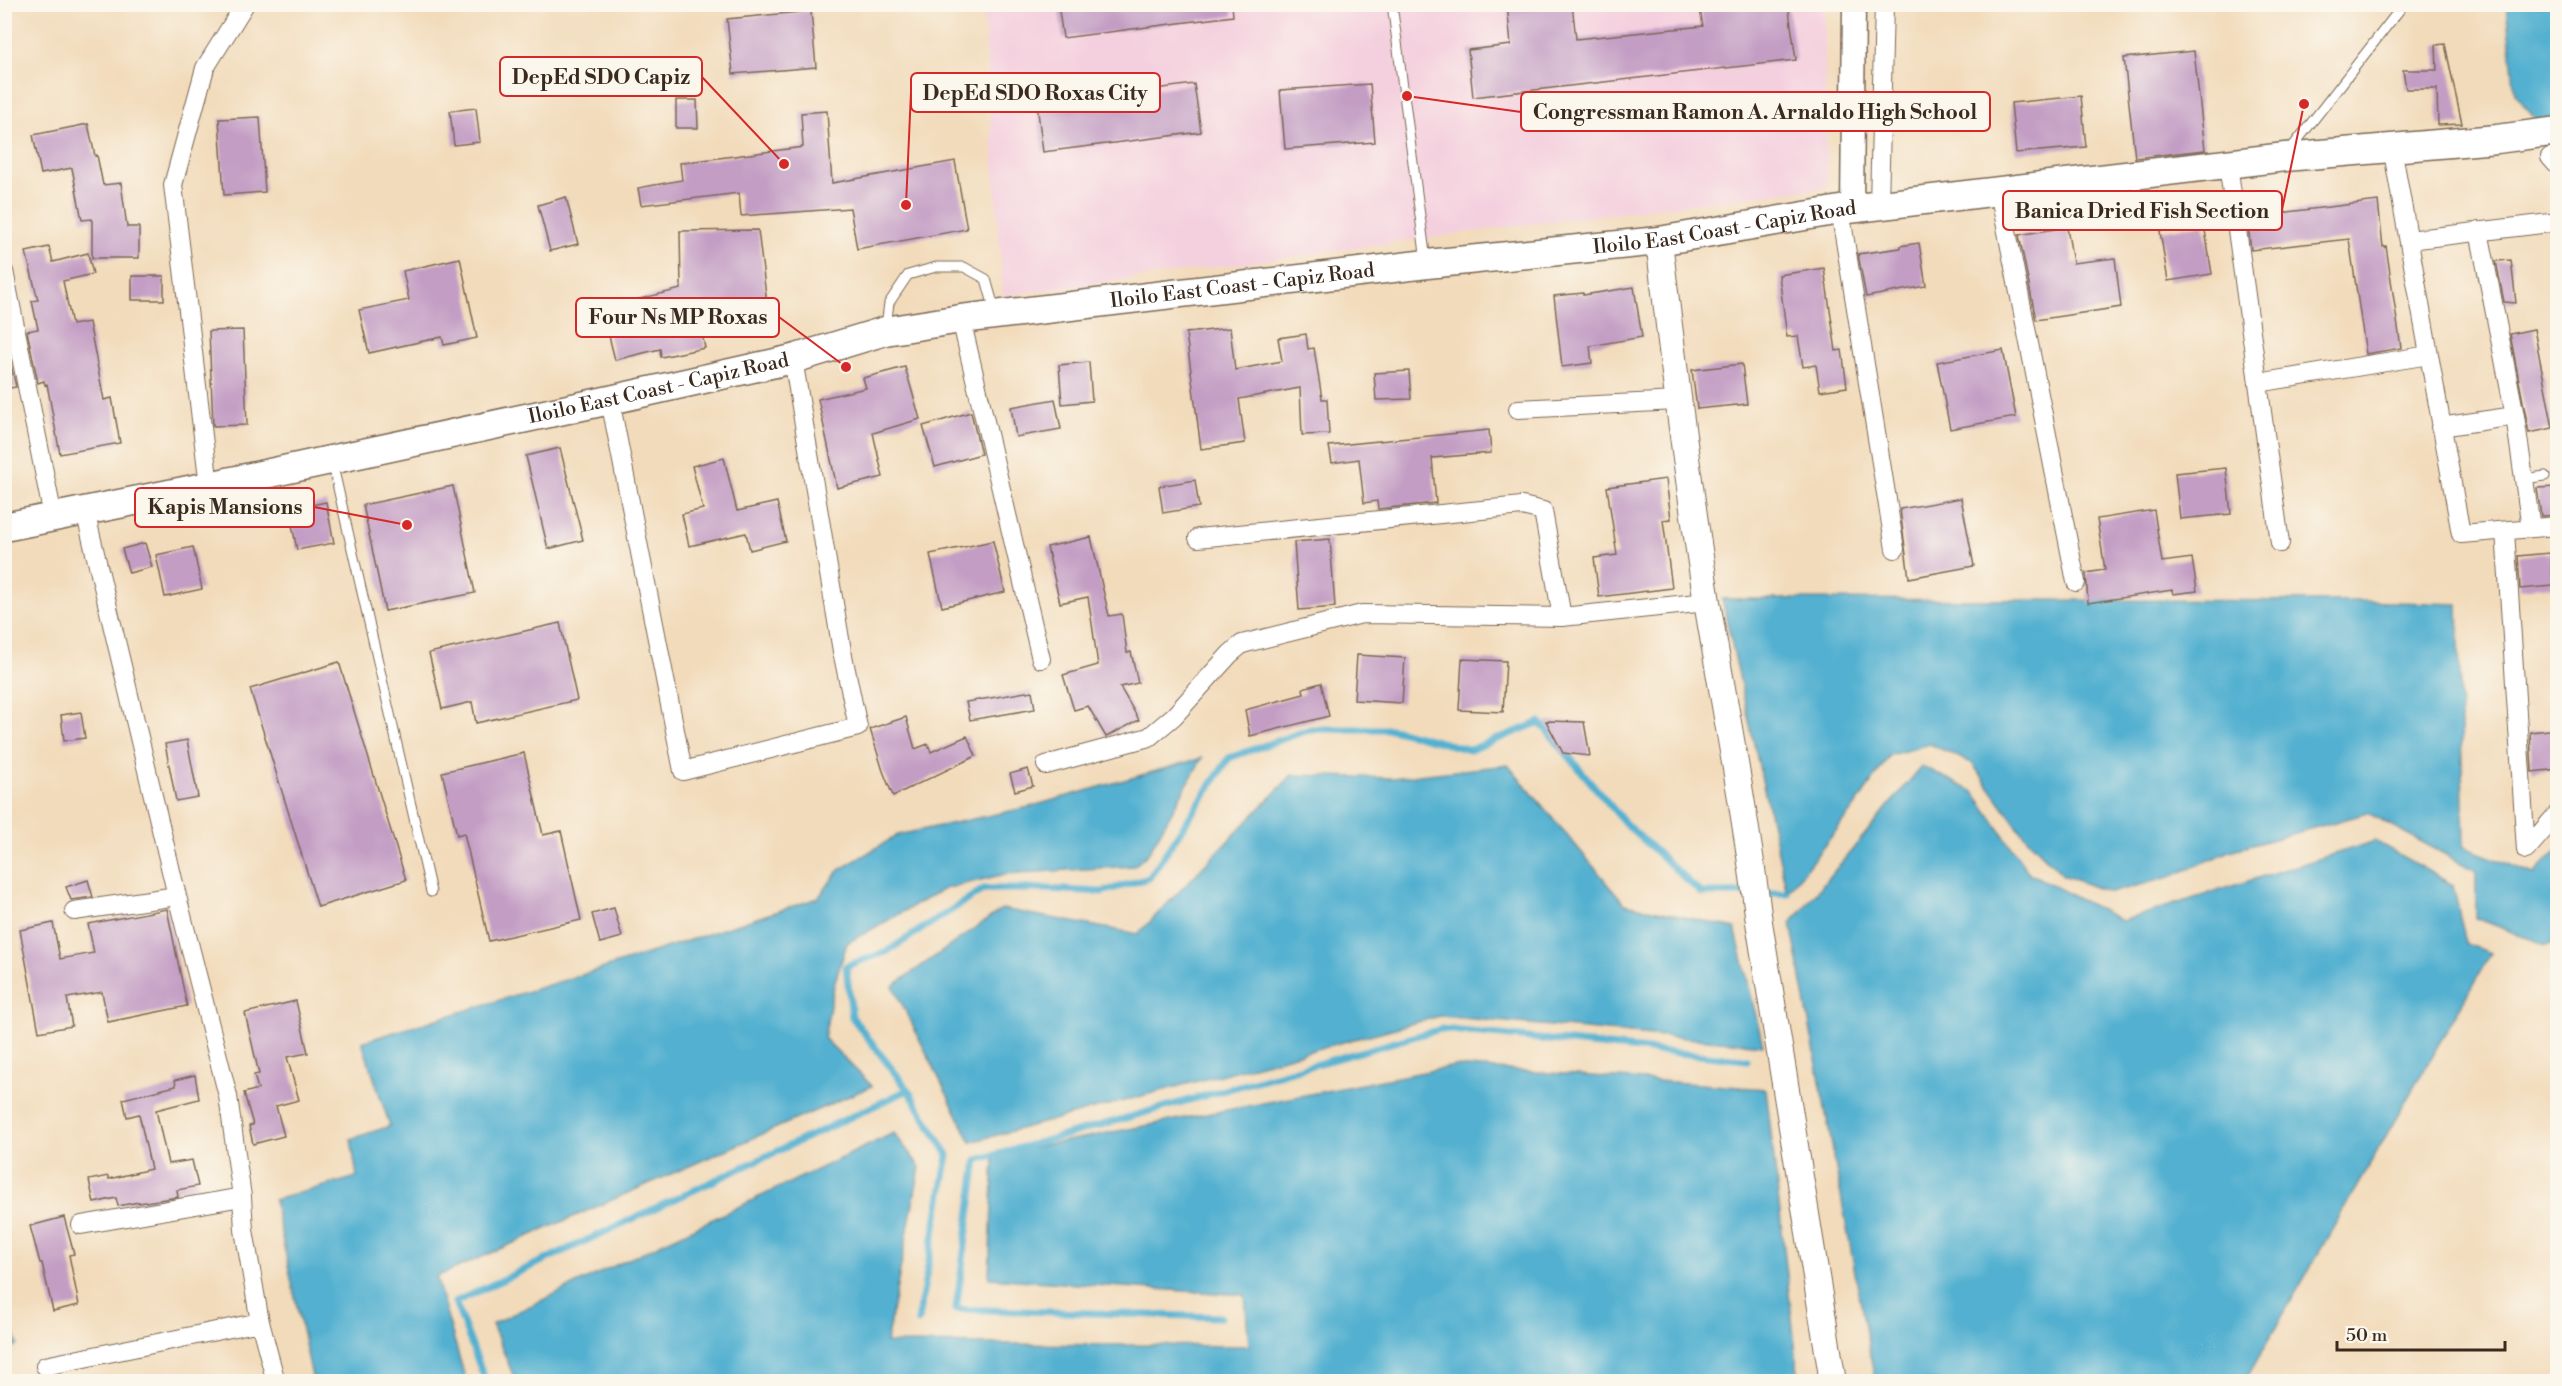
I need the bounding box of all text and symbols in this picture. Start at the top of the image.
callout: DepEd SDO Capiz [500,57,702,96]
text: DepEd SDO Capiz [512,65,690,91]
callout: DepEd SDO Roxas City [911,73,1160,112]
text: DepEd SDO Roxas City [923,81,1148,107]
callout: Congressman Ramon A. Arnaldo High School [1521,92,1990,131]
text: Congressman Ramon A. Arnaldo High School [1533,100,1977,126]
callout: Banica Dried Fish Section [2003,191,2282,230]
street label: Iloilo East Coast - Capiz Road [1592,196,1858,260]
text: Banica Dried Fish Section [2015,199,2269,225]
street label: Iloilo East Coast - Capiz Road [1109,258,1377,314]
callout: Four Ns MP Roxas [576,298,779,337]
text: Four Ns MP Roxas [589,305,767,331]
street label: Iloilo East Coast - Capiz Road [526,348,792,430]
callout: Kapis Mansions [135,488,314,527]
text: Kapis Mansions [148,495,302,521]
scale bar [2337,1314,2505,1352]
text: 50 m [2346,1324,2388,1347]

